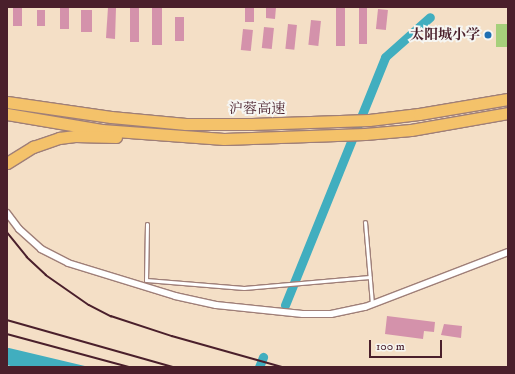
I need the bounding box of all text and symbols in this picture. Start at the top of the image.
place label: 太阳城小学 [410,27,480,43]
marker: 太阳城小学 [483,30,493,40]
street label: 沪蓉高速 [229,101,285,117]
scale bar [371,332,444,358]
text: 100 m [376,339,405,354]

